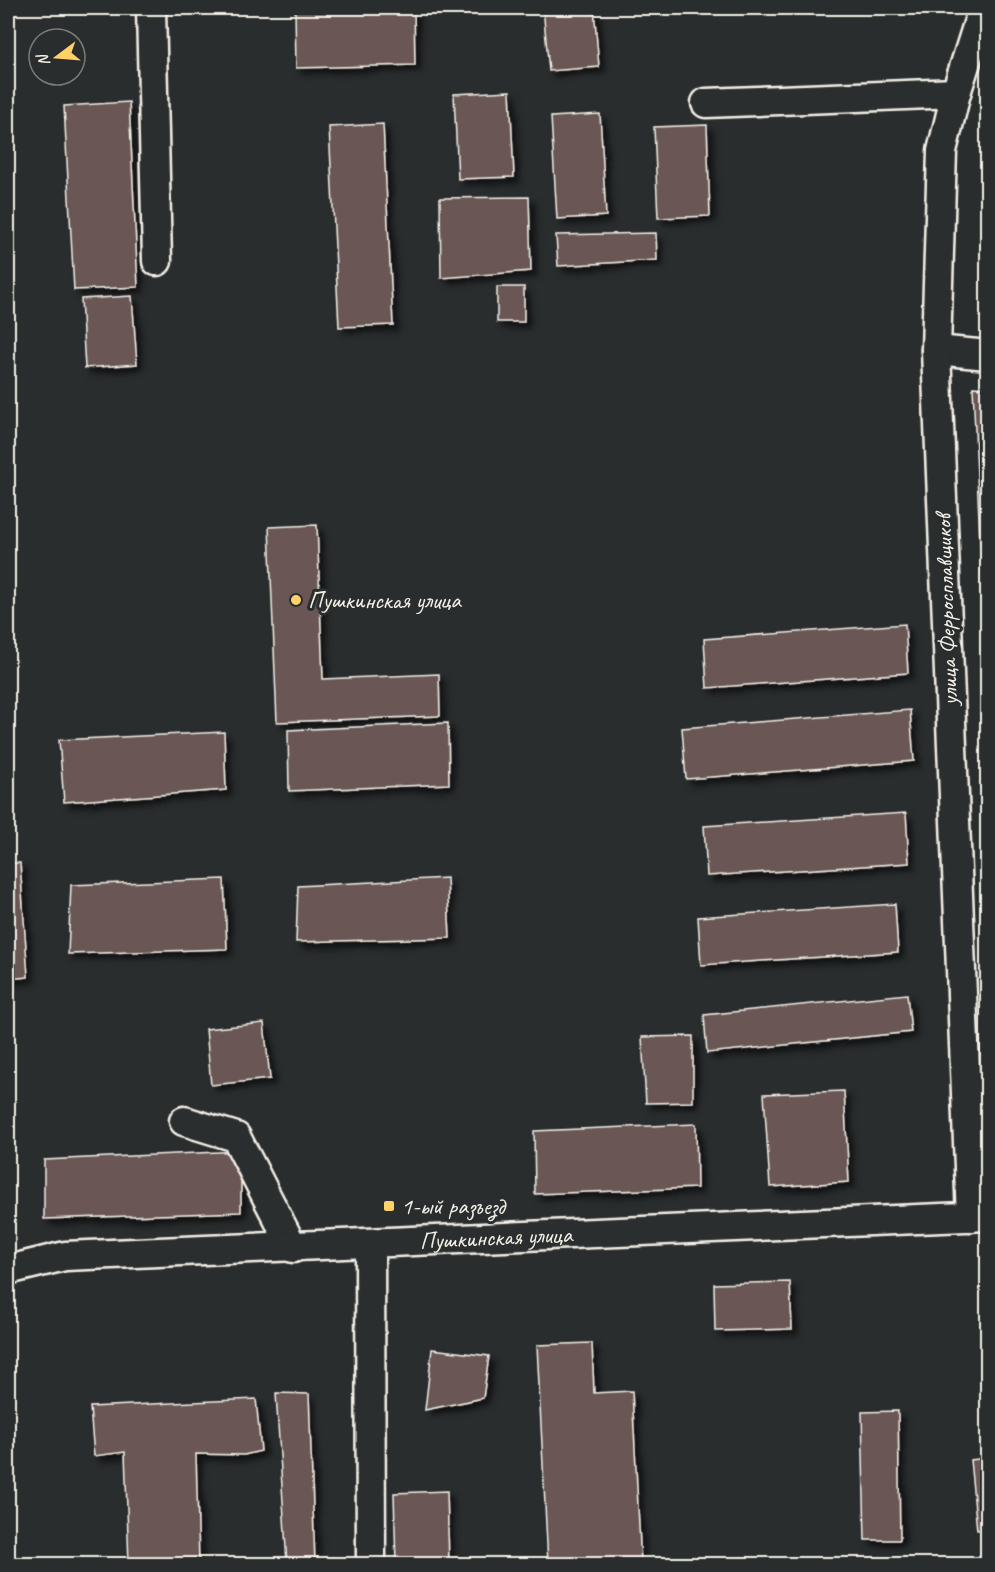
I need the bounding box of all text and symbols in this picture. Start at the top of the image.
north arrow [27,27,87,87]
text: N [32,50,55,68]
street label: улица Ферросплавщиков [928,510,964,708]
place label: Пушкинская улица [308,585,462,615]
marker: Пушкинская улица [289,593,303,607]
place label: 1-ый разъезд [401,1191,507,1222]
marker: 1-ый разъезд [382,1199,396,1213]
street label: Пушкинская улица [419,1219,574,1256]

